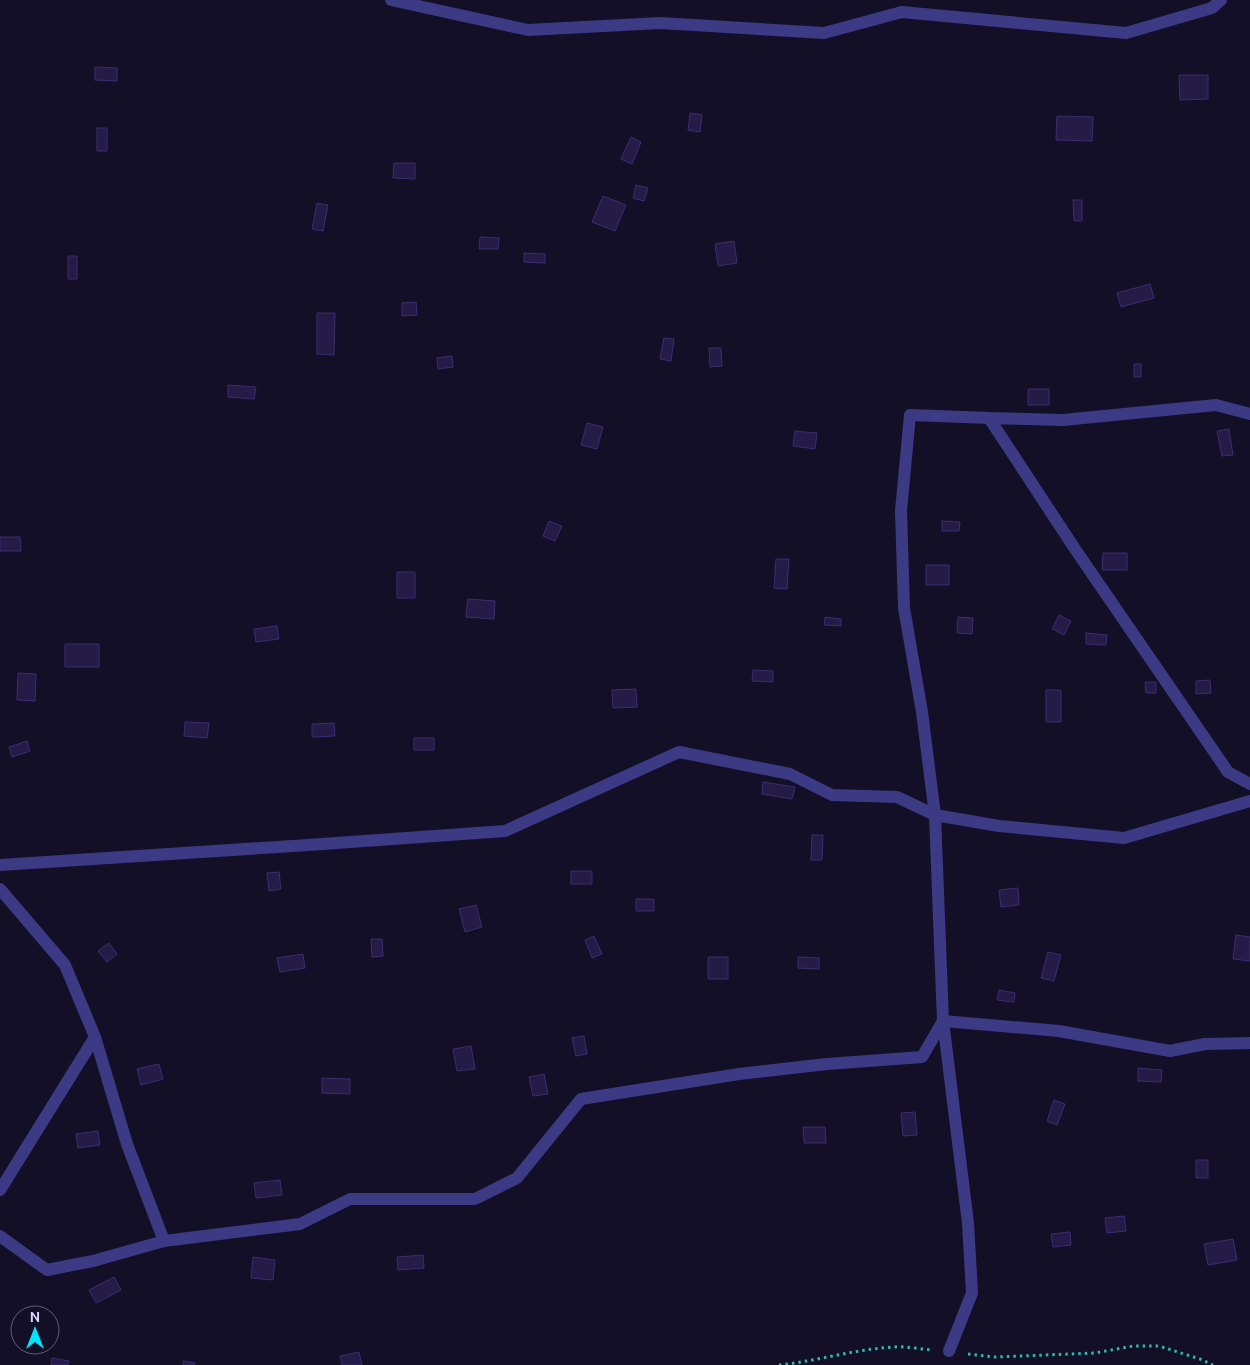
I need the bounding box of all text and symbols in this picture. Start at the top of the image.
north arrow [10,1305,60,1355]
text: N [30,1309,40,1325]

